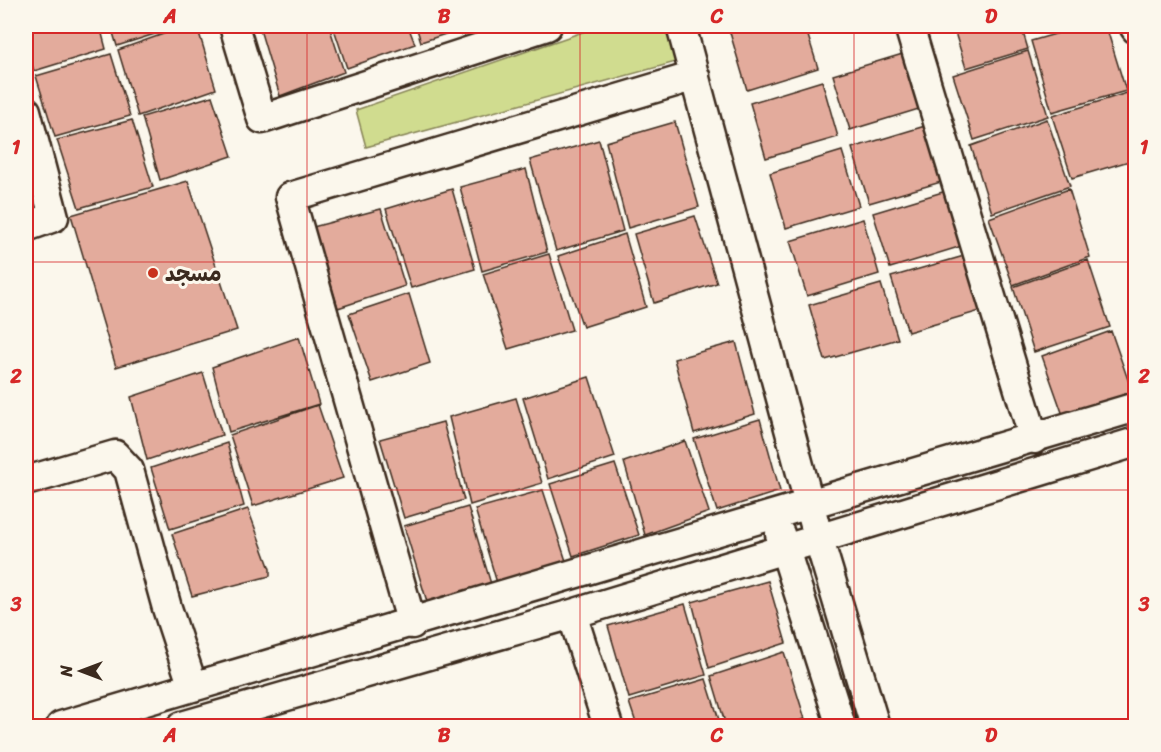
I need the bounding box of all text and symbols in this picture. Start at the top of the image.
text: A [162,0,177,34]
text: B [438,0,451,34]
text: C [710,0,724,34]
text: D [985,0,998,34]
text: 1 [12,130,21,165]
text: 1 [1140,130,1149,165]
place label: مسجد [165,254,221,293]
marker: مسجد [146,266,160,280]
text: 2 [9,359,22,394]
text: 2 [1137,359,1150,394]
text: 3 [10,587,22,622]
text: 3 [1138,587,1150,622]
north arrow [51,641,111,701]
text: N [52,665,81,678]
text: A [162,718,177,752]
text: B [438,718,451,752]
text: C [710,718,724,752]
text: D [985,718,998,752]

